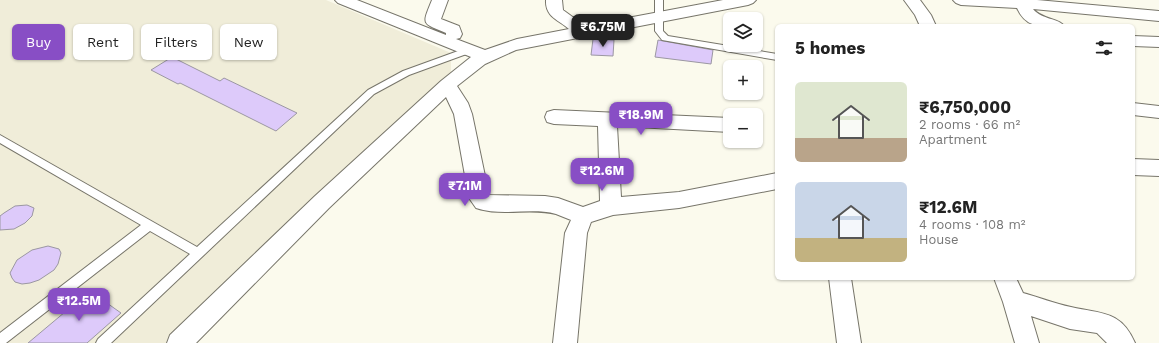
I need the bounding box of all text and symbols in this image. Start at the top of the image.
map controls [723,12,763,148]
button: layers [723,12,763,52]
pin: ₹6.75M [570,14,636,48]
text: ₹6.75M [580,19,626,34]
chip: Buy [12,24,65,60]
chip: Rent [73,24,133,60]
chip: Filters [141,24,212,60]
chip: New [220,24,277,60]
icon: filters [1093,37,1115,59]
text: 5 homes [795,38,865,58]
button: + [723,60,763,100]
text: ₹6,750,000 [919,97,1011,117]
icon: home [827,98,875,146]
pin: ₹18.9M [608,102,674,136]
text: ₹18.9M [618,107,664,122]
button: − [723,108,763,148]
text: 2 rooms · 66 m² [919,117,1020,132]
text: Apartment [919,132,987,147]
pin: ₹12.6M [569,158,635,192]
text: ₹12.6M [580,163,624,178]
pin: ₹7.1M [437,173,493,207]
text: ₹7.1M [448,178,482,193]
text: ₹12.6M [919,197,977,217]
icon: home [827,198,875,246]
text: 4 rooms · 108 m² [919,217,1026,232]
text: House [919,232,959,247]
pin: ₹12.5M [46,288,112,322]
text: ₹12.5M [57,293,101,308]

